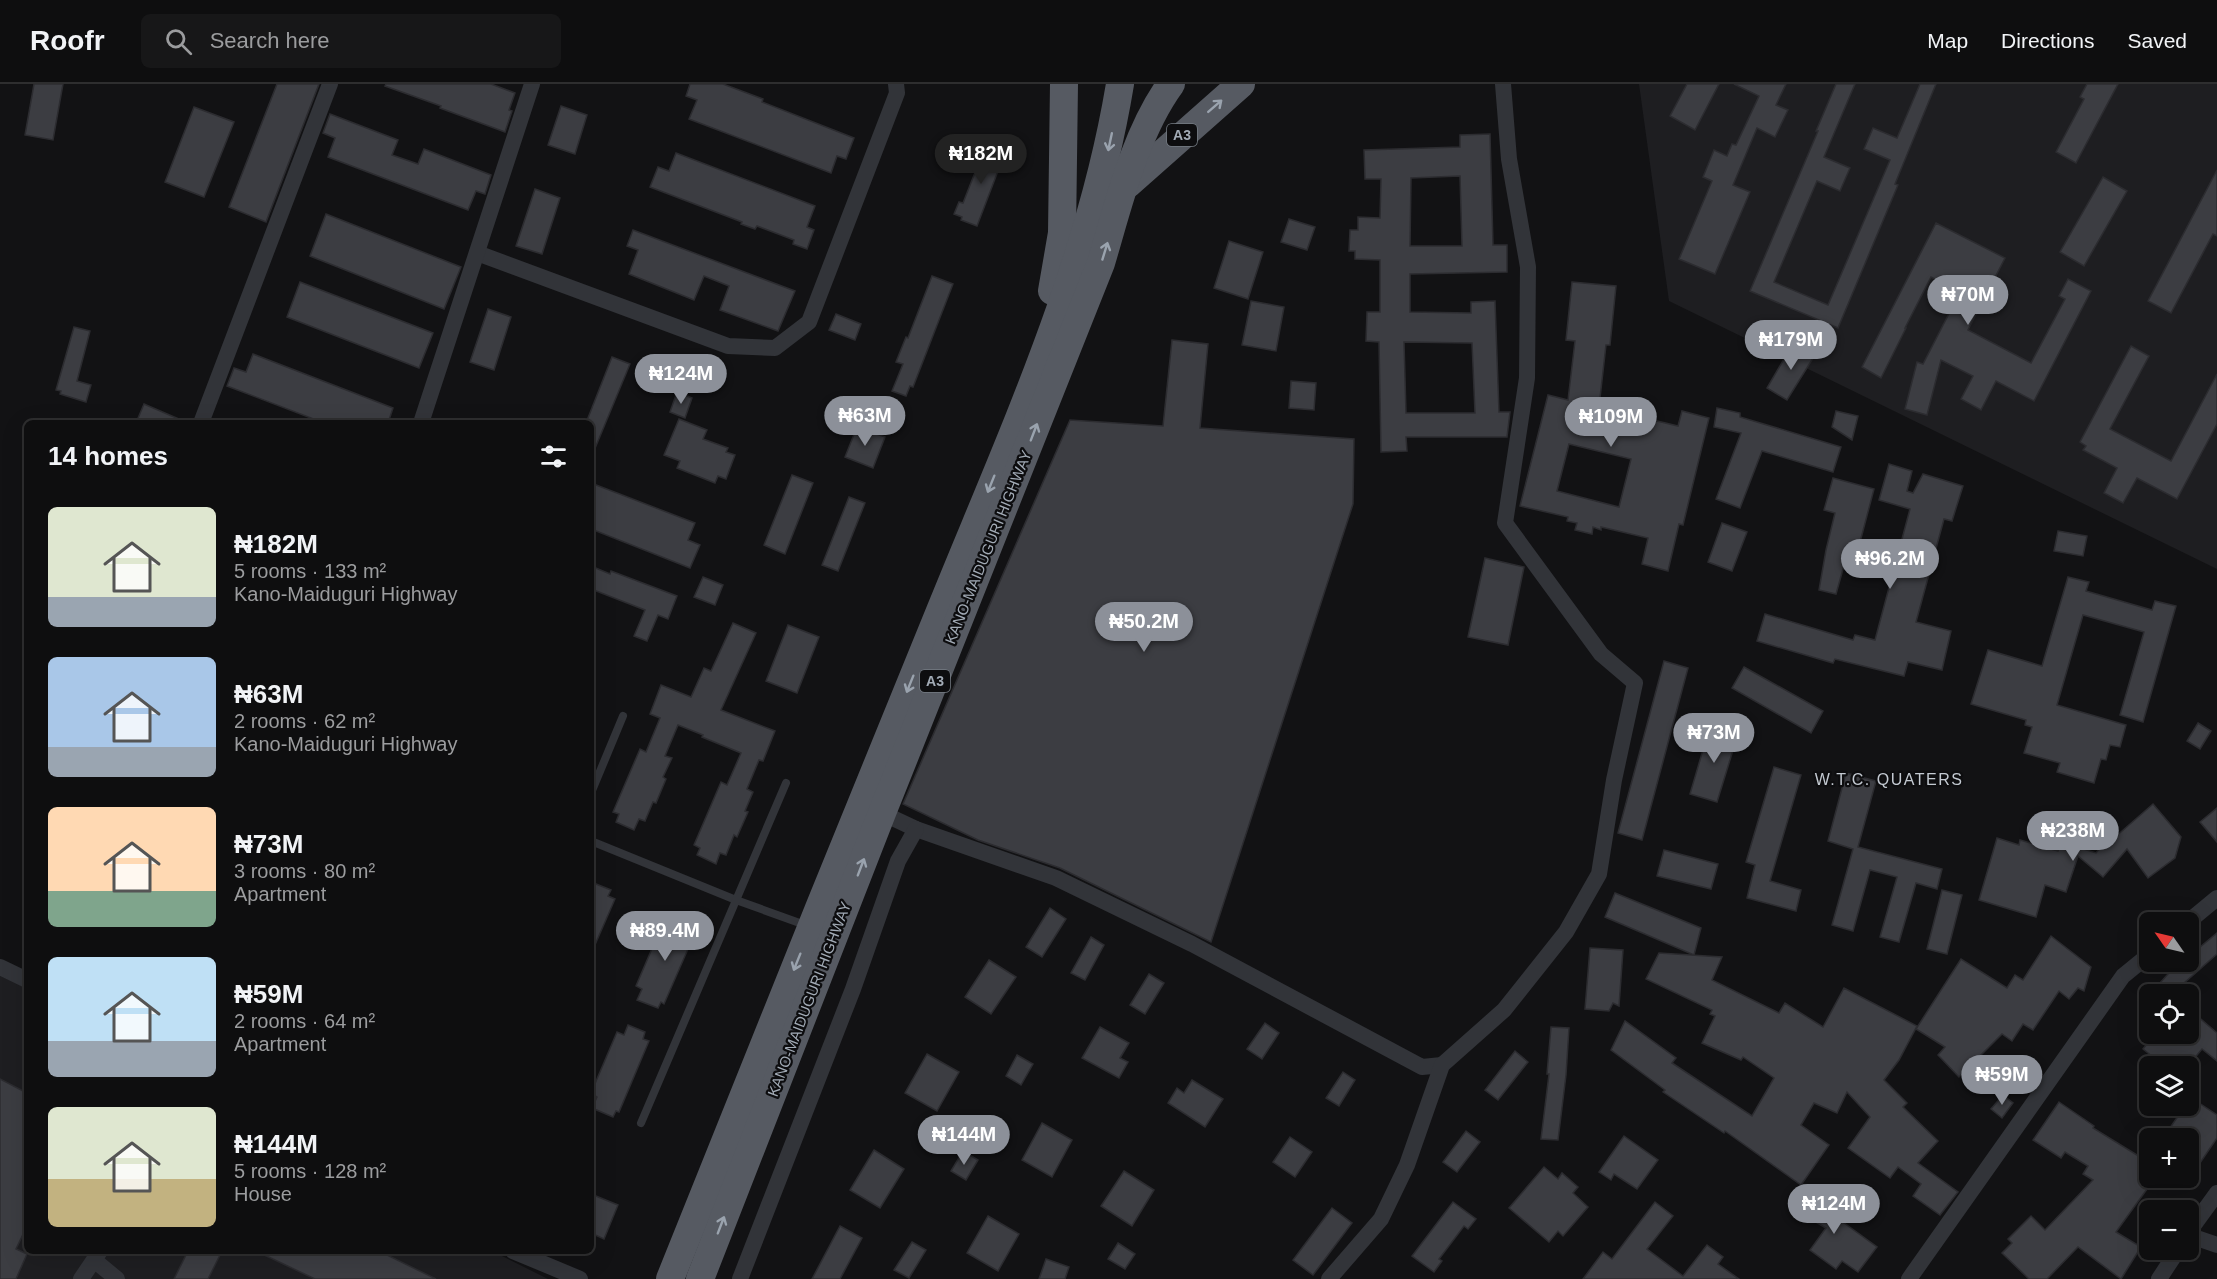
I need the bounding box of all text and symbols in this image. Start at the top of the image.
search box [141,14,561,68]
text: Roofr [30,25,105,56]
icon: search [162,25,195,58]
text: Search here [210,28,330,53]
text: Map [1927,29,1968,52]
text: Directions [2001,29,2094,52]
text: Saved [2127,29,2187,52]
one-way arrow [1206,100,1222,114]
road number: A3 [1167,124,1197,146]
one-way arrow [1104,131,1115,151]
pin: ₦182M [939,134,1023,185]
text: ₦182M [949,142,1013,164]
one-way arrow [1100,241,1111,260]
pin: ₦70M [1932,275,2004,326]
text: ₦70M [1941,283,1995,305]
pin: ₦179M [1749,320,1833,371]
text: ₦179M [1759,328,1823,350]
pin: ₦124M [639,354,723,405]
text: ₦124M [649,362,713,384]
pin: ₦63M [829,396,901,447]
pin: ₦109M [1569,397,1653,448]
text: ₦63M [838,404,892,426]
text: ₦109M [1579,405,1643,427]
one-way arrow [1029,423,1040,442]
icon: filters [537,440,570,473]
text: 14 homes [48,441,168,471]
street label: KANO-MAIDUGURI HIGHWAY [941,448,1035,646]
one-way arrow [985,474,996,493]
text: ₦182M [234,529,318,559]
icon: home [96,531,168,603]
pin: ₦96.2M [1841,539,1939,590]
text: ₦96.2M [1855,547,1925,569]
text: 5 rooms · 133 m² [234,560,386,582]
text: Kano-Maiduguri Highway [234,583,457,605]
pin: ₦50.2M [1095,602,1193,653]
text: ₦50.2M [1109,610,1179,632]
road number: A3 [920,670,950,692]
one-way arrow [904,674,915,693]
text: ₦63M [234,679,303,709]
icon: home [96,681,168,753]
text: 2 rooms · 62 m² [234,710,375,732]
pin: ₦73M [1678,713,1750,764]
text: ₦73M [1687,721,1741,743]
text: Kano-Maiduguri Highway [234,733,457,755]
district label: W.T.C. QUATERS [1815,771,1963,788]
pin: ₦238M [2031,811,2115,862]
text: ₦238M [2041,819,2105,841]
text: ₦73M [234,829,303,859]
icon: home [96,831,168,903]
one-way arrow [856,858,867,877]
text: 3 rooms · 80 m² [234,860,375,882]
text: Apartment [234,883,326,905]
street label: KANO-MAIDUGURI HIGHWAY [764,899,854,1099]
pin: ₦89.4M [616,911,714,962]
north arrow [2139,912,2199,972]
map controls [2139,912,2199,1260]
text: ₦89.4M [630,919,700,941]
one-way arrow [791,952,802,971]
text: ₦59M [234,979,303,1009]
icon: home [96,981,168,1053]
button: locate [2139,984,2199,1044]
text: 2 rooms · 64 m² [234,1010,375,1032]
text: Apartment [234,1033,326,1055]
pin: ₦59M [1966,1055,2038,1106]
button: layers [2139,1056,2199,1116]
text: ₦59M [1975,1063,2029,1085]
pin: ₦144M [922,1115,1006,1166]
text: ₦144M [932,1123,996,1145]
button: + [2139,1128,2199,1188]
text: ₦144M [234,1129,318,1159]
icon: home [96,1131,168,1203]
text: 5 rooms · 128 m² [234,1160,386,1182]
text: House [234,1183,292,1205]
pin: ₦124M [1792,1184,1876,1235]
text: ₦124M [1802,1192,1866,1214]
button: − [2139,1200,2199,1260]
one-way arrow [716,1216,727,1234]

